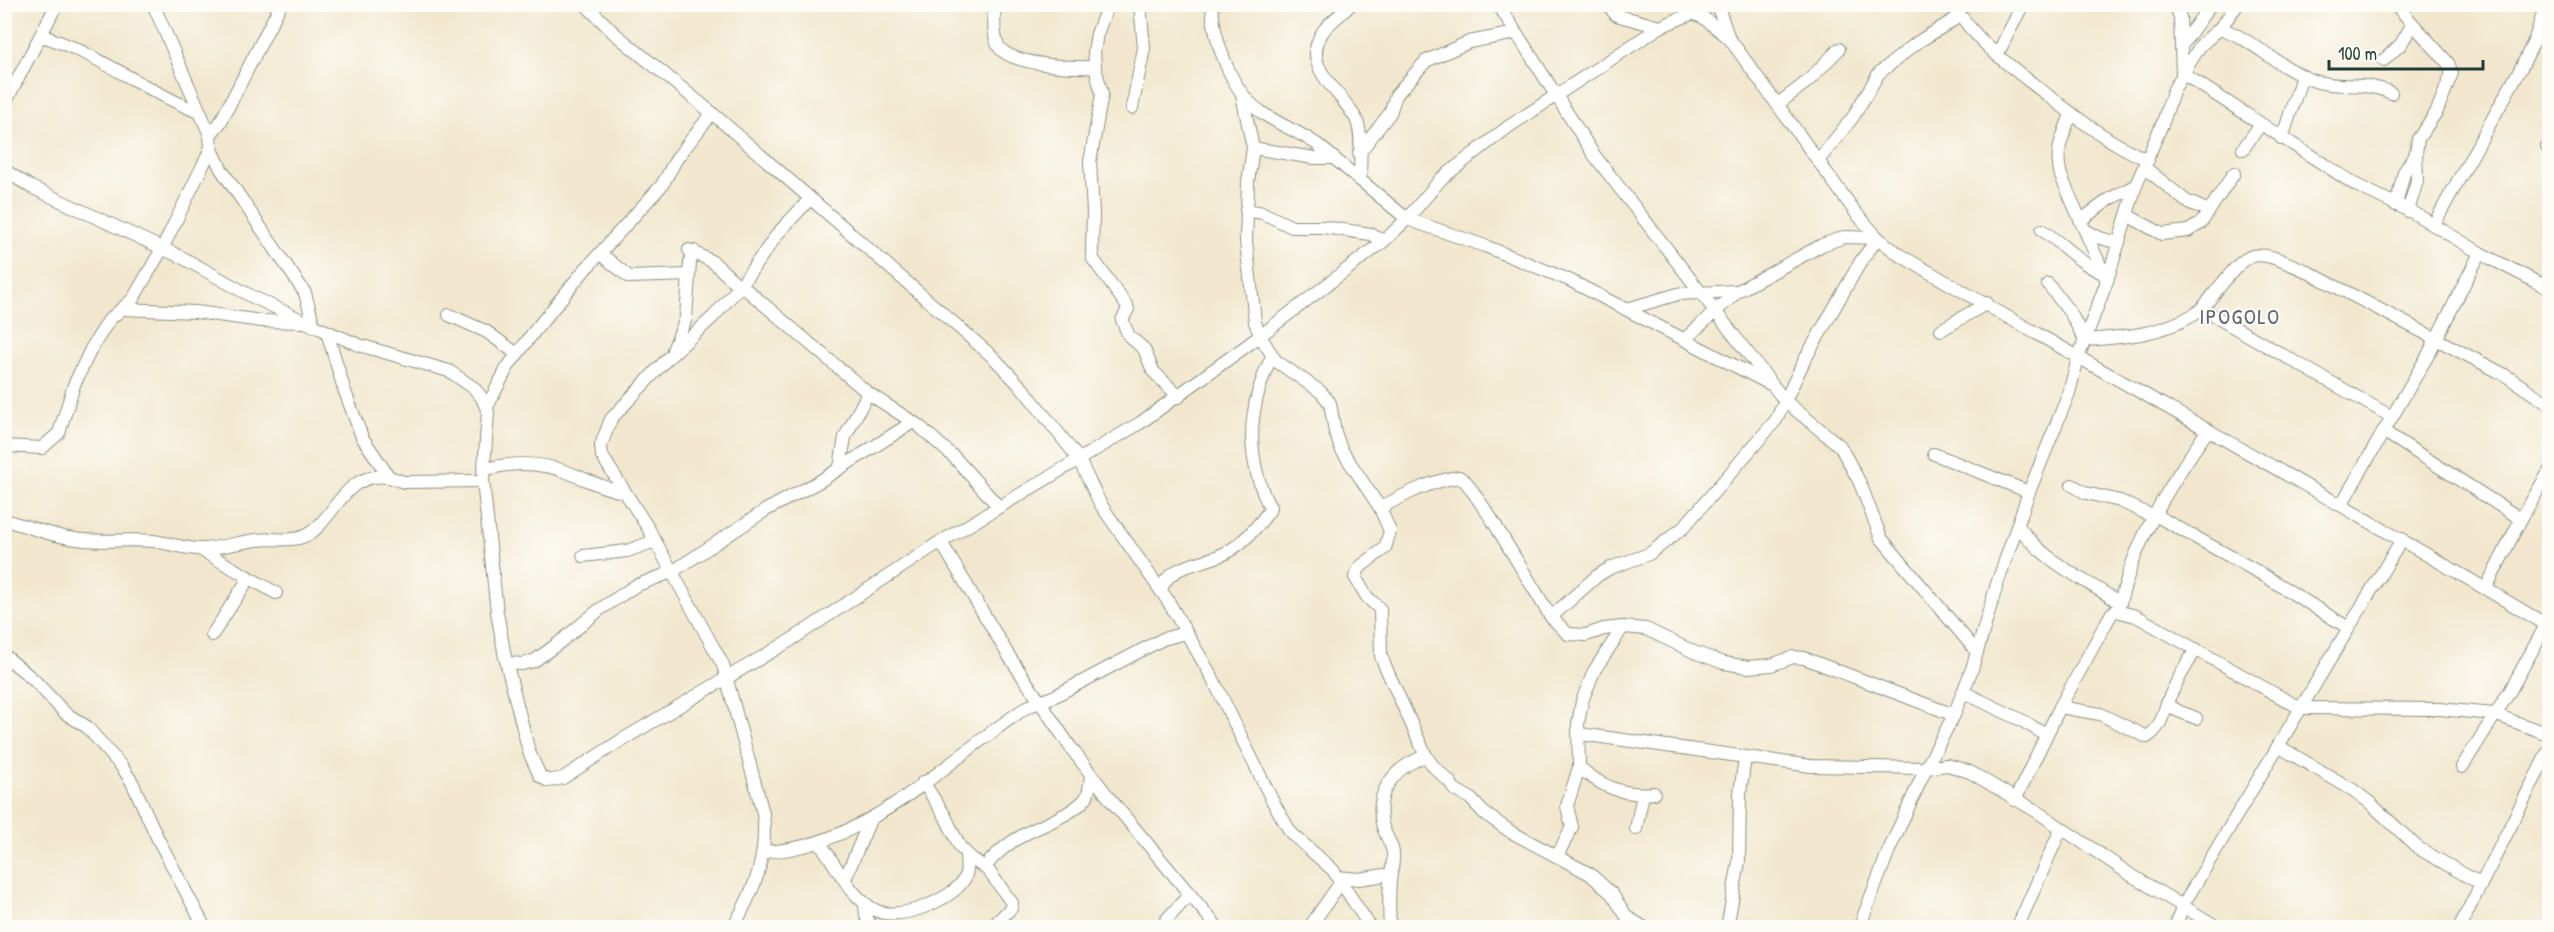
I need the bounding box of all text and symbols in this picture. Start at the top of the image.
scale bar [2329,33,2484,71]
text: 100 m [2338,41,2377,66]
district label: IPOGOLO [2199,301,2281,331]

